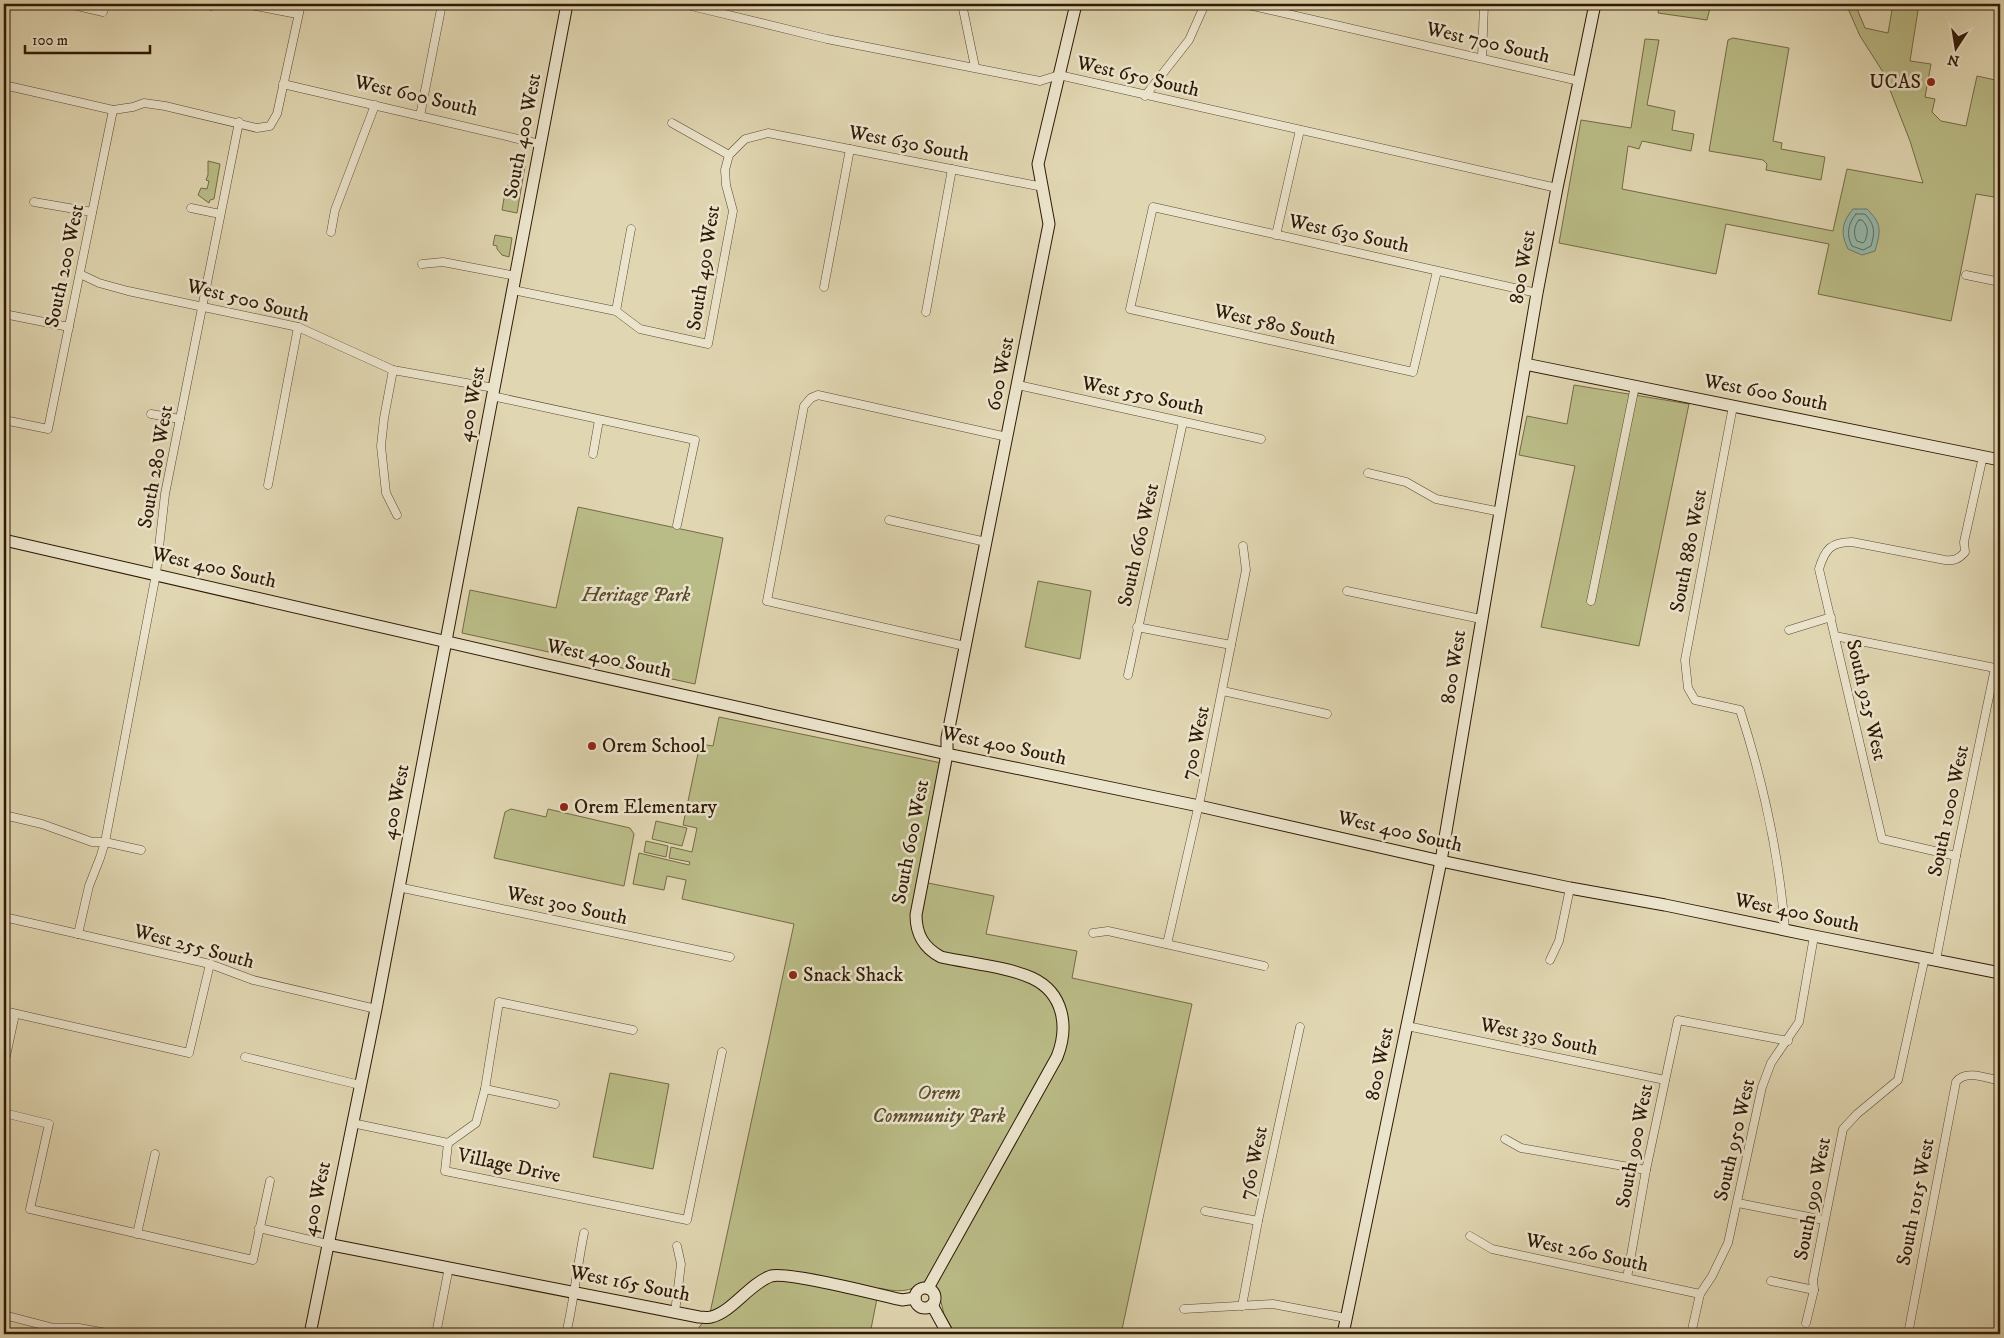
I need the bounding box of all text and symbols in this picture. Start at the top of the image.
street label: West 700 South [1423,16,1553,69]
scale bar [25,22,150,54]
north arrow [1932,22,1982,72]
text: 100 m [32,31,68,50]
text: N [1946,50,1961,70]
street label: West 650 South [1073,51,1202,103]
street label: West 600 South [351,69,481,122]
place label: UCAS [1869,70,1921,95]
street label: South 400 West [499,71,547,201]
marker: UCAS [1925,76,1937,88]
street label: West 630 South [845,120,972,168]
street label: South 200 West [40,202,90,330]
street label: South 490 West [682,204,726,332]
street label: West 630 South [1285,209,1412,259]
street label: 800 West [1504,228,1542,306]
street label: West 500 South [183,273,312,328]
street label: West 580 South [1210,299,1339,351]
street label: 600 West [982,335,1020,413]
street label: 400 West [452,364,492,444]
street label: West 600 South [1701,369,1831,417]
street label: West 550 South [1078,371,1207,421]
street label: South 280 West [133,403,179,531]
street label: South 660 West [1113,481,1165,609]
street label: South 880 West [1665,487,1713,615]
street label: West 400 South [148,541,279,595]
park label: Heritage Park [581,583,691,608]
street label: 800 West [1436,628,1472,706]
street label: West 400 South [543,633,674,685]
street label: South 925 West [1840,637,1892,763]
street label: 700 West [1176,704,1216,782]
street label: West 400 South [938,720,1069,772]
place label: Orem School [602,734,706,759]
marker: Orem School [586,740,598,752]
street label: South 1000 West [1923,743,1975,879]
street label: 400 West [376,762,416,842]
street label: South 600 West [887,778,935,906]
place label: Orem Elementary [574,795,718,820]
marker: Orem Elementary [558,801,570,813]
street label: West 400 South [1334,805,1465,859]
street label: West 300 South [503,881,630,931]
street label: West 400 South [1731,887,1862,939]
street label: West 255 South [130,919,257,975]
place label: Snack Shack [803,963,903,988]
marker: Snack Shack [787,969,799,981]
street label: West 330 South [1477,1012,1601,1062]
street label: 800 West [1360,1025,1400,1103]
street label: South 950 West [1709,1076,1761,1204]
park label: Orem Community Park [872,1081,1006,1129]
street label: South 900 West [1611,1082,1659,1210]
street label: 760 West [1234,1124,1274,1202]
street label: South 990 West [1789,1135,1837,1263]
street label: South 1015 West [1891,1136,1941,1268]
street label: Village Drive [454,1143,563,1189]
street label: 400 West [297,1159,337,1239]
street label: West 260 South [1522,1228,1651,1278]
street label: West 165 South [567,1260,693,1308]

